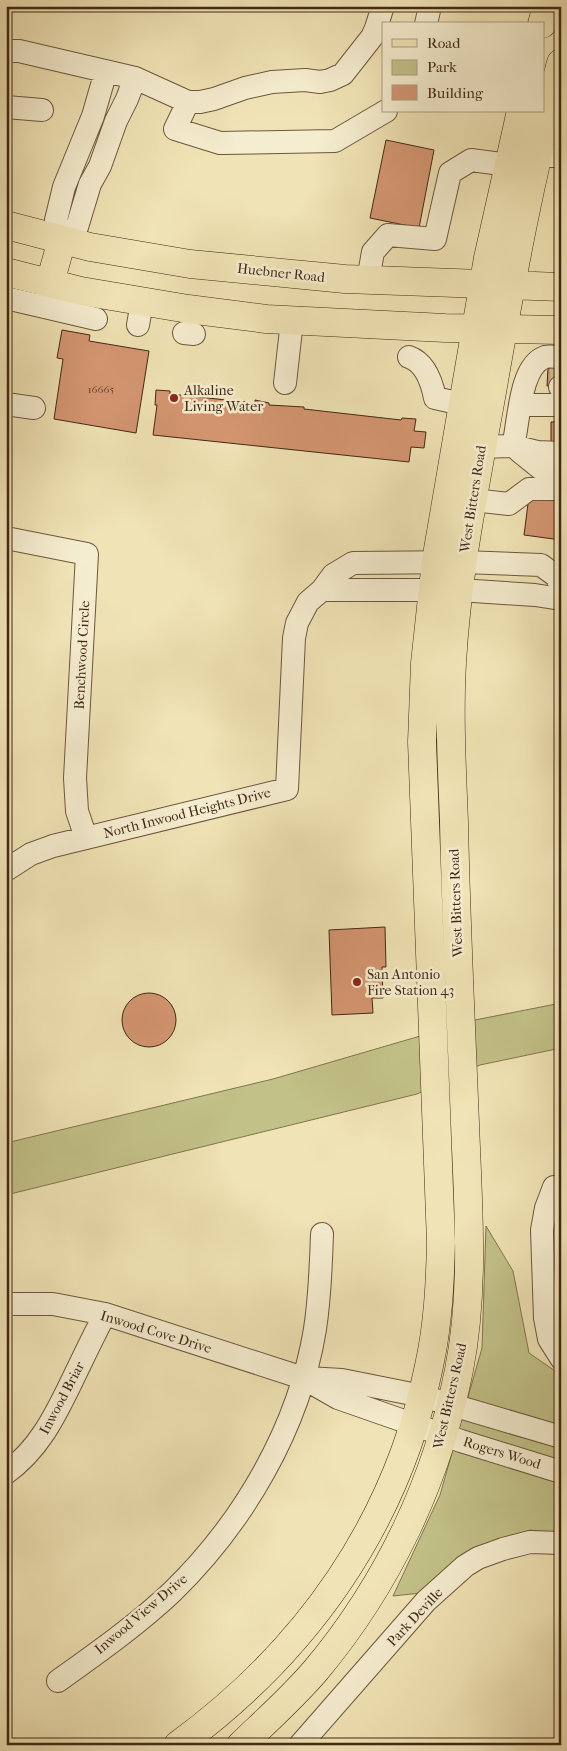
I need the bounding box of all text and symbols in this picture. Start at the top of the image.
legend [382,22,544,112]
text: Road [427,34,461,52]
text: Park [427,58,457,76]
text: Building [427,84,484,102]
street label: Huebner Road [236,260,326,286]
place label: Alkaline Living Water [183,382,263,415]
house number: 16665 [88,383,114,396]
marker: Alkaline Living Water [168,392,180,404]
street label: West Bitters Road [456,444,490,555]
street label: Benchwood Circle [71,600,93,710]
street label: North Inwood Heights Drive [101,784,273,842]
street label: West Bitters Road [446,848,466,958]
place label: San Antonio Fire Station 43 [367,966,454,999]
marker: San Antonio Fire Station 43 [351,976,363,988]
street label: Inwood Cove Drive [98,1307,214,1357]
street label: West Bitters Road [429,1341,471,1452]
street label: Inwood Briar [36,1359,88,1437]
street label: Rogers Wood [461,1433,543,1473]
street label: Inwood View Drive [91,1570,191,1658]
street label: Park Deville [384,1584,447,1650]

